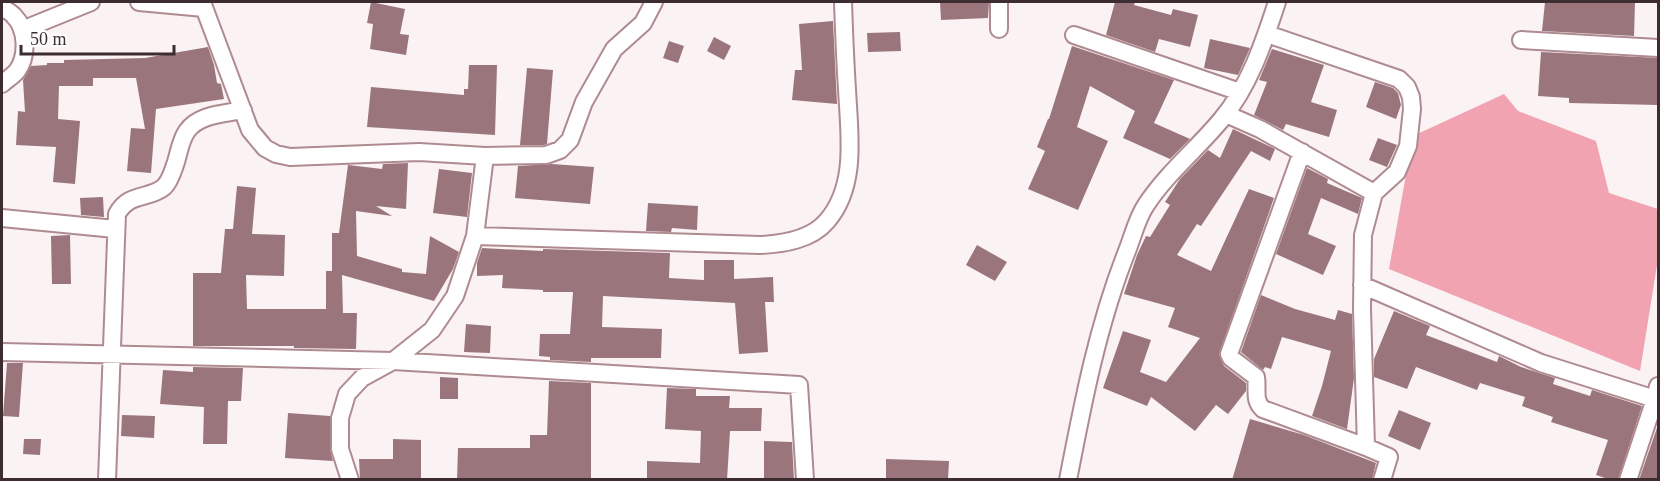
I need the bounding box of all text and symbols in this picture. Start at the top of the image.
scale bar [21,18,174,56]
text: 50 m [30,29,67,49]

